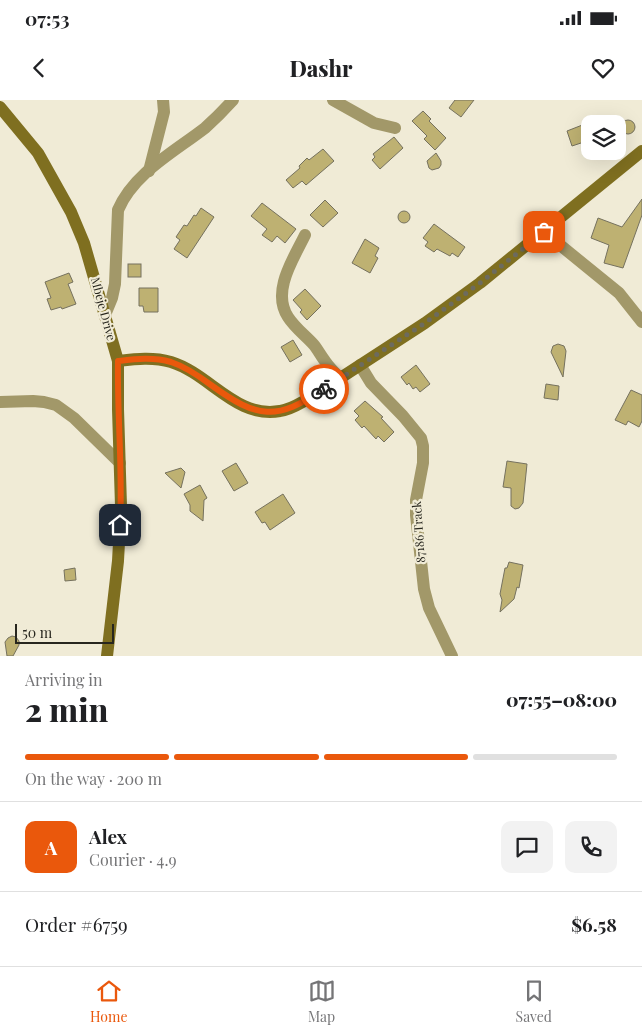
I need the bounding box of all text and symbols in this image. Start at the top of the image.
text: 07:53 [25,5,69,31]
text: Dashr [289,53,353,83]
icon: back [25,54,53,82]
icon: heart [589,54,617,82]
map controls [581,115,626,160]
button: layers [581,115,626,160]
pin [523,211,565,253]
icon: bag [530,218,558,246]
street label: Mbeje Drive [88,275,120,342]
courier [299,364,349,414]
icon: bike [310,375,338,403]
street label: 87186 Track [408,500,428,564]
pin [99,504,141,546]
icon: home [106,511,134,539]
scale bar [15,621,114,644]
text: 50 m [22,623,52,642]
text: Arriving in [25,669,103,690]
text: 07:55–08:00 [506,686,617,712]
text: 2 min [25,687,108,730]
text: On the way · 200 m [25,768,162,789]
button: chat [501,821,553,873]
button: phone [565,821,617,873]
text: Alex [89,823,127,849]
text: A [45,834,57,860]
text: Courier · 4.9 [89,849,177,870]
text: Order #6759 [25,911,128,937]
text: $6.58 [571,911,617,937]
tab: Home [90,977,128,1026]
tab: Map [308,977,336,1026]
tab: Saved [516,977,552,1026]

